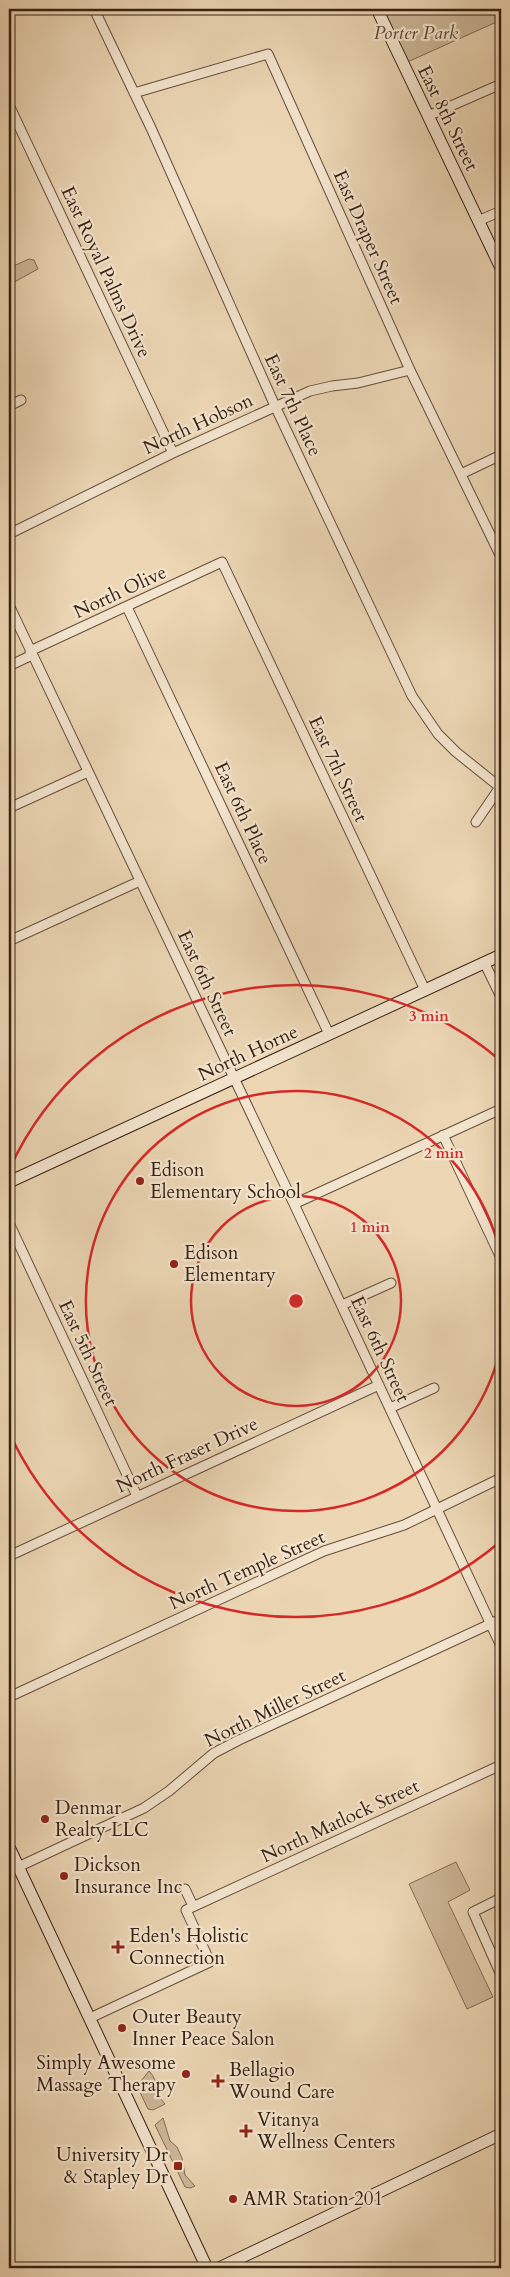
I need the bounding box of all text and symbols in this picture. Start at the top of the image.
park label: Porter Park [374,20,459,46]
street label: East 8th Street [411,61,485,175]
street label: East Draper Street [327,166,409,308]
street label: East Royal Palms Drive [55,182,157,362]
street label: East 7th Place [258,350,328,460]
street label: North Hobson [139,387,257,461]
street label: North Olive [69,559,171,625]
street label: East 7th Street [302,712,374,826]
street label: East 6th Place [208,758,278,868]
street label: East 6th Street [171,926,243,1040]
text: 3 min [409,1006,449,1026]
street label: North Horne [194,1019,302,1087]
text: 2 min [424,1143,464,1163]
place label: Edison Elementary School [150,1157,301,1205]
marker: Edison Elementary School [134,1175,146,1187]
text: 1 min [350,1217,390,1237]
place label: Edison Elementary [184,1240,276,1288]
marker: Edison Elementary [168,1258,180,1270]
centre of rings [287,1292,305,1310]
street label: East 6th Street [344,1292,416,1406]
street label: East 5th Street [52,1296,124,1410]
street label: North Fraser Drive [112,1411,262,1499]
street label: North Temple Street [165,1524,329,1616]
street label: North Miller Street [200,1663,350,1753]
street label: North Matlock Street [257,1773,423,1869]
place label: Denmar Realty LLC [55,1795,149,1843]
marker: Denmar Realty LLC [39,1813,51,1825]
place label: Dickson Insurance Inc [74,1852,183,1900]
marker: Dickson Insurance Inc [58,1870,70,1882]
place label: Eden's Holistic Connection [129,1923,249,1971]
marker: Eden's Holistic Connection [111,1940,125,1954]
place label: Outer Beauty Inner Peace Salon [132,2004,275,2052]
marker: Outer Beauty Inner Peace Salon [116,2022,128,2034]
place label: Simply Awesome Massage Therapy [36,2050,176,2098]
place label: Bellagio Wound Care [228,2057,335,2105]
marker: Simply Awesome Massage Therapy [180,2068,192,2080]
marker: Bellagio Wound Care [211,2074,225,2088]
place label: Vitanya Wellness Centers [256,2107,395,2155]
marker: Vitanya Wellness Centers [239,2124,253,2138]
place label: University Dr & Stapley Dr [56,2142,168,2190]
marker: University Dr & Stapley Dr [172,2160,184,2172]
place label: AMR Station 201 [243,2186,383,2212]
marker: AMR Station 201 [227,2193,239,2205]

